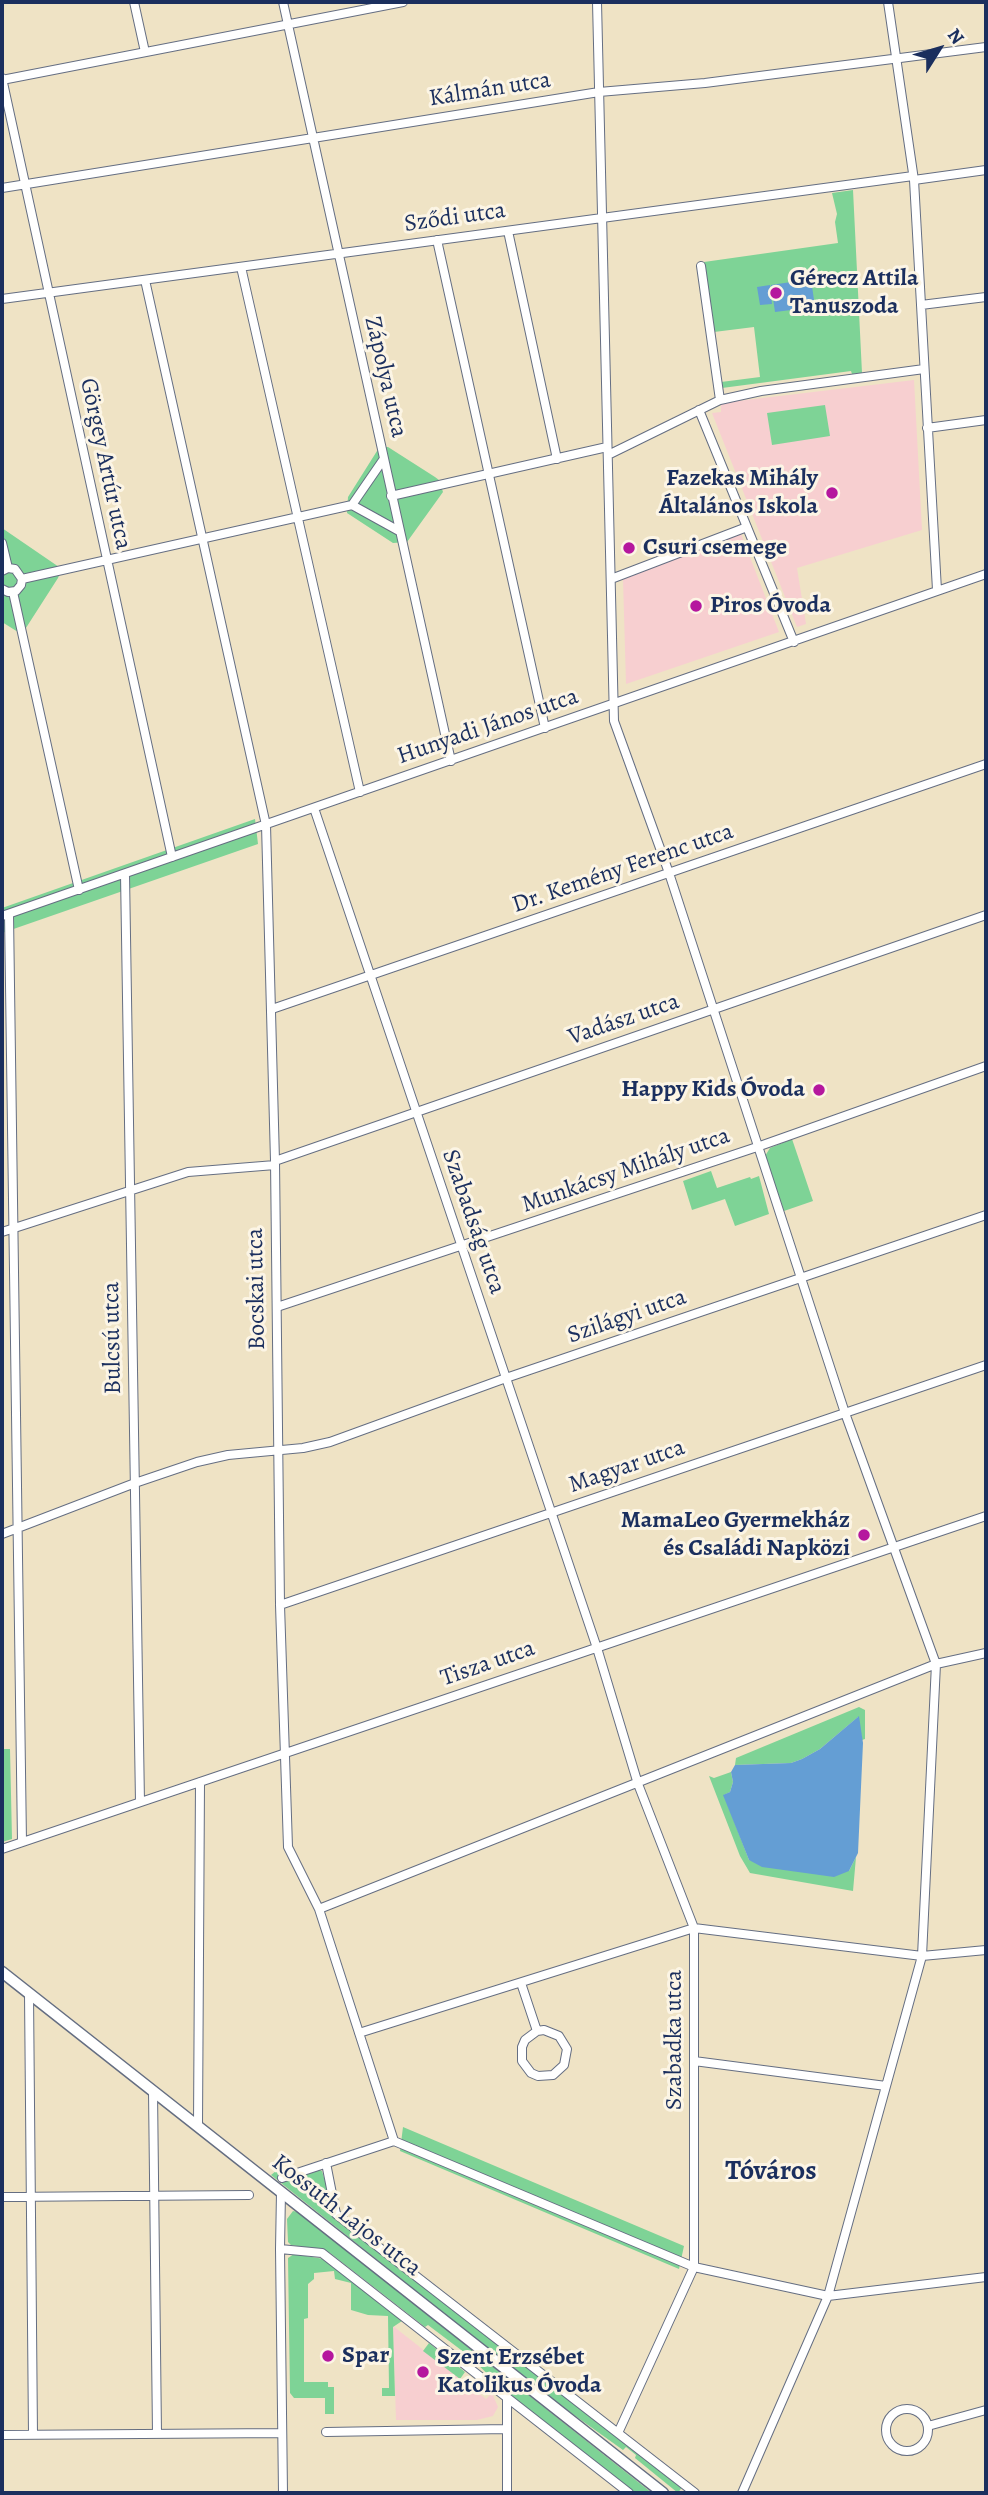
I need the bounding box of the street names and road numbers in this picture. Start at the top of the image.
street label: Kálmán utca [427,66,553,114]
street label: Sződi utca [402,197,508,239]
street label: Zápolya utca [357,314,413,440]
street label: Görgey Artúr utca [73,376,137,552]
street label: Hunyadi János utca [394,683,582,771]
street label: Dr. Kemény Ferenc utca [509,818,737,920]
street label: Vadász utca [565,988,683,1052]
street label: Munkácsy Mihály utca [518,1122,734,1220]
street label: Szabadság utca [435,1146,511,1298]
street label: Bocskai utca [242,1228,272,1350]
street label: Bulcsú utca [98,1281,128,1395]
street label: Szilágyi utca [564,1283,690,1351]
street label: Magyar utca [565,1434,689,1500]
street label: Tisza utca [437,1634,539,1694]
street label: Szabadka utca [661,1970,689,2110]
street label: Kossuth Lajos utca [266,2149,426,2283]

